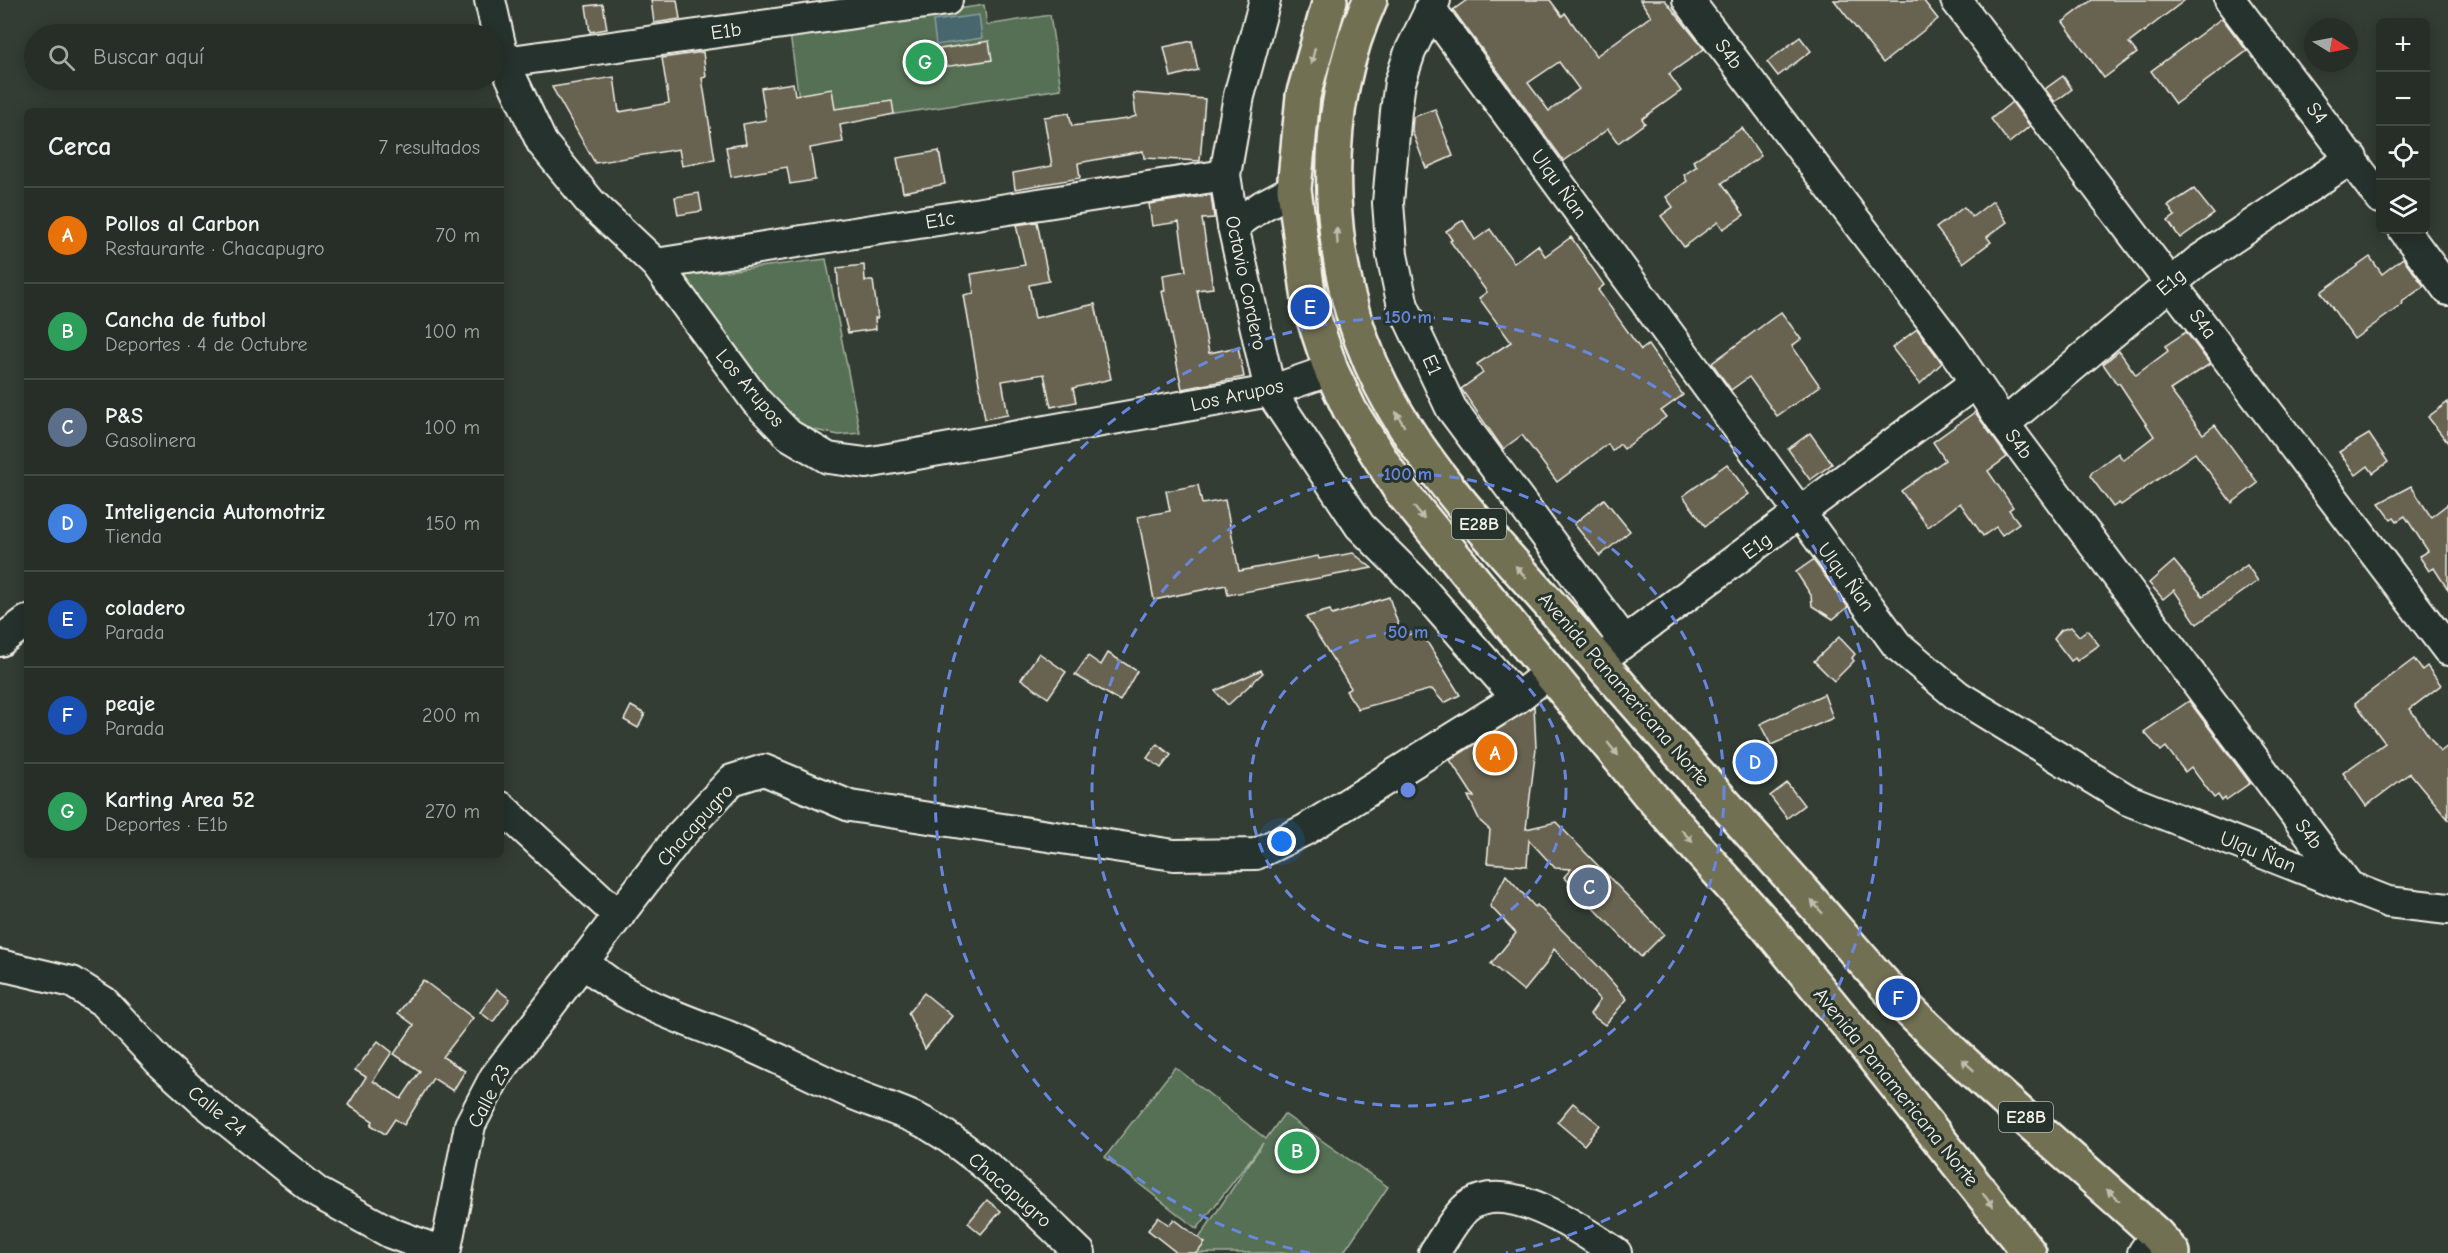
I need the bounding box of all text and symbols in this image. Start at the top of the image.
street label: E1b [709,17,743,45]
north arrow [2304,18,2358,72]
map controls [2376,18,2430,234]
button: + [2376,18,2430,72]
search box [24,24,504,90]
street label: S4b [1710,35,1748,73]
pin: G [906,40,944,84]
icon: search [45,41,78,74]
text: Buscar aquí [93,44,204,70]
one-way arrow [1308,47,1318,65]
button: − [2376,72,2430,126]
street label: S4 [2302,98,2332,128]
button: locate [2376,126,2430,180]
text: Cerca [48,132,112,162]
text: 7 resultados [379,136,480,159]
street label: Ulqu Ñan [1526,145,1592,223]
button: layers [2376,180,2430,234]
street label: E1c [924,206,957,234]
text: Pollos al Carbon [105,211,260,237]
street label: Octavio Cordero [1220,214,1272,352]
text: A [62,224,73,247]
text: 70 m [435,224,480,247]
one-way arrow [1332,227,1342,246]
text: Restaurante · Chacapugro [105,237,325,260]
street label: E1g [2152,263,2190,301]
pin: E [1290,284,1330,330]
street label: S4a [2184,305,2222,343]
text: Cancha de futbol [105,307,266,333]
text: 150 m [1384,307,1432,328]
text: B [61,320,74,343]
text: 100 m [425,320,480,343]
text: Deportes · 4 de Octubre [105,333,307,356]
street label: Los Arupos [711,345,789,431]
street label: E1 [1417,351,1447,379]
street label: Los Arupos [1189,374,1285,416]
text: P&S [105,403,143,429]
one-way arrow [1395,411,1406,427]
text: C [61,416,74,439]
text: 100 m [425,416,480,439]
street label: S4b [2000,425,2038,463]
text: Gasolinera [105,429,196,452]
text: 100 m [1384,464,1432,485]
text: Inteligencia Automotriz [105,499,325,525]
one-way arrow [1413,505,1426,521]
road number: E28B [1452,509,1506,539]
text: D [61,512,74,535]
text: 150 m [426,512,480,535]
text: Tienda [105,525,162,548]
street label: E1g [1738,528,1776,564]
street label: Ulqu Ñan [1813,538,1879,616]
one-way arrow [1514,564,1528,579]
street label: Avenida Panamericana Norte [1534,588,1714,790]
text: coladero [105,595,185,621]
text: E [62,608,73,631]
text: 170 m [427,608,480,631]
text: Parada [105,621,164,644]
text: 50 m [1388,622,1428,643]
text: peaje [105,691,155,717]
text: F [62,704,73,727]
text: 200 m [422,704,480,727]
text: Parada [105,717,164,740]
pin: A [1476,730,1514,776]
pin: D [1736,740,1774,784]
one-way arrow [1606,741,1619,757]
street label: Chacapugro [652,779,738,871]
centre of rings [1398,780,1418,800]
text: Karting Area 52 [105,787,255,813]
text: G [60,800,75,823]
text: 270 m [425,800,480,823]
text: Deportes · E1b [105,813,228,836]
street label: S4b [2290,815,2328,853]
street label: Ulqu Ñan [2217,826,2299,878]
your location [1267,827,1296,856]
one-way arrow [1680,828,1693,843]
pin: C [1570,864,1608,910]
one-way arrow [1811,900,1824,915]
pin: F [1878,976,1918,1020]
street label: Avenida Panamericana Norte [1809,983,1983,1191]
one-way arrow [1961,1059,1976,1072]
street label: Calle 23 [463,1060,515,1132]
street label: Calle 24 [183,1081,251,1141]
road number: E28B [1999,1102,2053,1132]
pin: B [1278,1128,1316,1174]
street label: Chacapugro [964,1148,1056,1232]
one-way arrow [2106,1189,2121,1202]
one-way arrow [1982,1192,1995,1208]

